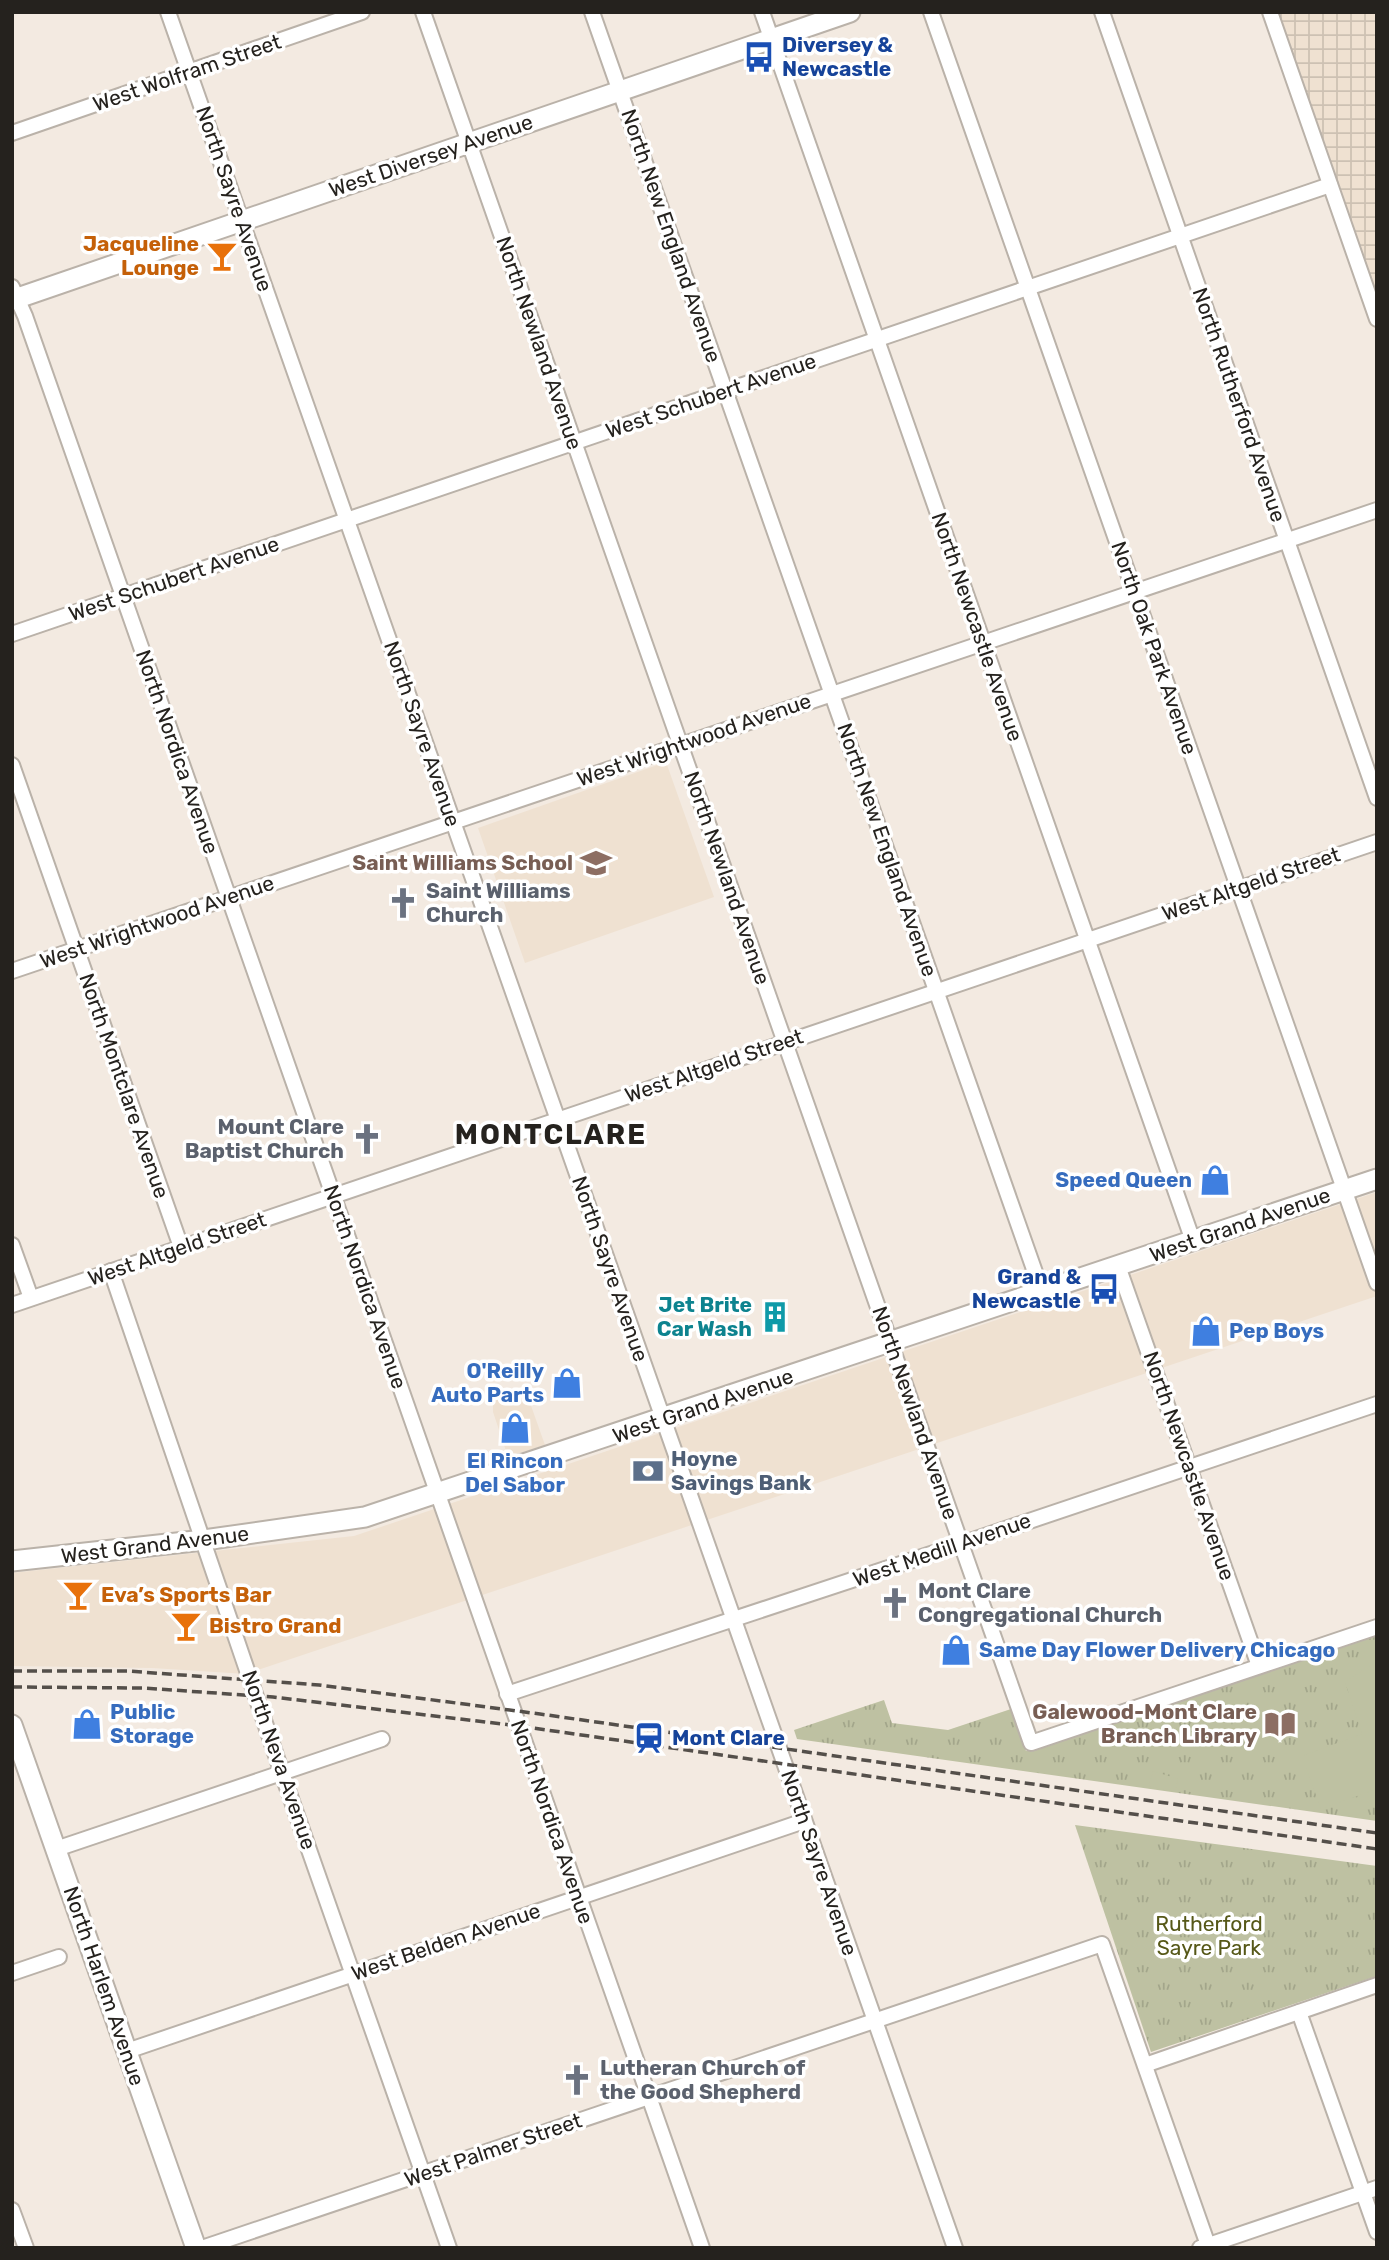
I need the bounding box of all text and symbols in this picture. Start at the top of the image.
street label: West Wolfram Street [89,29,284,116]
place label: Diversey & Newcastle [782,32,893,81]
bus stop icon: Diversey & Newcastle [742,40,776,74]
street label: North Sayre Avenue [191,103,278,295]
street label: North New England Avenue [616,106,727,366]
street label: West Diversey Avenue [326,109,536,202]
place label: Jacqueline Lounge [83,231,199,280]
street label: North Newland Avenue [491,233,588,453]
bar icon: Jacqueline Lounge [205,239,239,273]
street label: North Rutherford Avenue [1188,284,1291,525]
street label: West Schubert Avenue [602,348,819,443]
street label: North Newcastle Avenue [927,509,1028,745]
street label: West Schubert Avenue [65,531,282,626]
street label: North Oak Park Avenue [1106,538,1203,758]
street label: North Sayre Avenue [379,638,466,830]
street label: North Nordica Avenue [131,647,224,857]
street label: West Wrightwood Avenue [573,688,814,791]
street label: North New England Avenue [832,720,943,980]
street label: North Newland Avenue [679,768,776,988]
street label: West Altgeld Street [1158,841,1343,926]
school or university icon: Saint Williams School [579,846,613,880]
place label: Saint Williams School [352,850,573,875]
street label: West Wrightwood Avenue [36,870,277,973]
place label: Saint Williams Church [426,878,571,927]
church icon: Saint Williams Church [386,886,420,920]
street label: North Montclare Avenue [74,970,175,1202]
street label: West Altgeld Street [621,1023,806,1108]
place label: Mount Clare Baptist Church [185,1114,344,1163]
district label: MONTCLARE [455,1118,647,1151]
church icon: Mount Clare Baptist Church [350,1122,384,1156]
shop icon: Speed Queen [1198,1163,1232,1197]
place label: Speed Queen [1055,1167,1192,1192]
street label: North Sayre Avenue [567,1173,654,1365]
street label: North Nordica Avenue [319,1182,412,1392]
street label: West Grand Avenue [1146,1182,1333,1267]
street label: West Altgeld Street [84,1206,269,1291]
place label: Grand & Newcastle [972,1264,1081,1313]
bus stop icon: Grand & Newcastle [1087,1272,1121,1306]
place label: Jet Brite Car Wash [657,1292,752,1341]
building icon: Jet Brite Car Wash [758,1300,792,1334]
street label: North Newland Avenue [867,1303,964,1523]
shop icon: Pep Boys [1189,1314,1223,1348]
place label: Pep Boys [1229,1318,1324,1343]
street label: North Newcastle Avenue [1139,1348,1240,1584]
place label: O'Reilly Auto Parts [431,1358,544,1407]
street label: West Grand Avenue [609,1363,796,1448]
shop icon: O'Reilly Auto Parts [550,1366,584,1400]
shop icon: El Rincon Del Sabor [498,1411,532,1445]
place label: Hoyne Savings Bank [671,1446,812,1495]
place label: El Rincon Del Sabor [465,1448,565,1497]
bank icon: Hoyne Savings Bank [631,1454,665,1488]
street label: West Medill Avenue [850,1507,1034,1592]
street label: West Grand Avenue [59,1521,250,1568]
bar icon: Eva’s Sports Bar [61,1578,95,1612]
place label: Mont Clare Congregational Church [918,1578,1162,1627]
place label: Eva’s Sports Bar [101,1582,272,1607]
church icon: Mont Clare Congregational Church [878,1586,912,1620]
bar icon: Bistro Grand [169,1609,203,1643]
place label: Bistro Grand [209,1613,342,1638]
shop icon: Same Day Flower Delivery Chicago [939,1633,973,1667]
place label: Same Day Flower Delivery Chicago [979,1637,1335,1662]
street label: North Neva Avenue [237,1667,322,1853]
place label: Public Storage [110,1699,194,1748]
place label: Galewood-Mont Clare Branch Library [1032,1699,1257,1748]
shop icon: Public Storage [70,1707,104,1741]
library icon: Galewood-Mont Clare Branch Library [1263,1707,1297,1741]
street label: North Nordica Avenue [506,1717,599,1927]
station icon: Mont Clare [632,1721,666,1755]
place label: Mont Clare [672,1725,785,1750]
street label: North Sayre Avenue [776,1767,863,1959]
street label: North Harlem Avenue [59,1883,150,2089]
street label: West Belden Avenue [348,1897,544,1986]
park label: Rutherford Sayre Park [1155,1911,1263,1960]
place label: Lutheran Church of the Good Shepherd [600,2055,806,2104]
church icon: Lutheran Church of the Good Shepherd [560,2063,594,2097]
street label: West Palmer Street [401,2107,585,2192]

